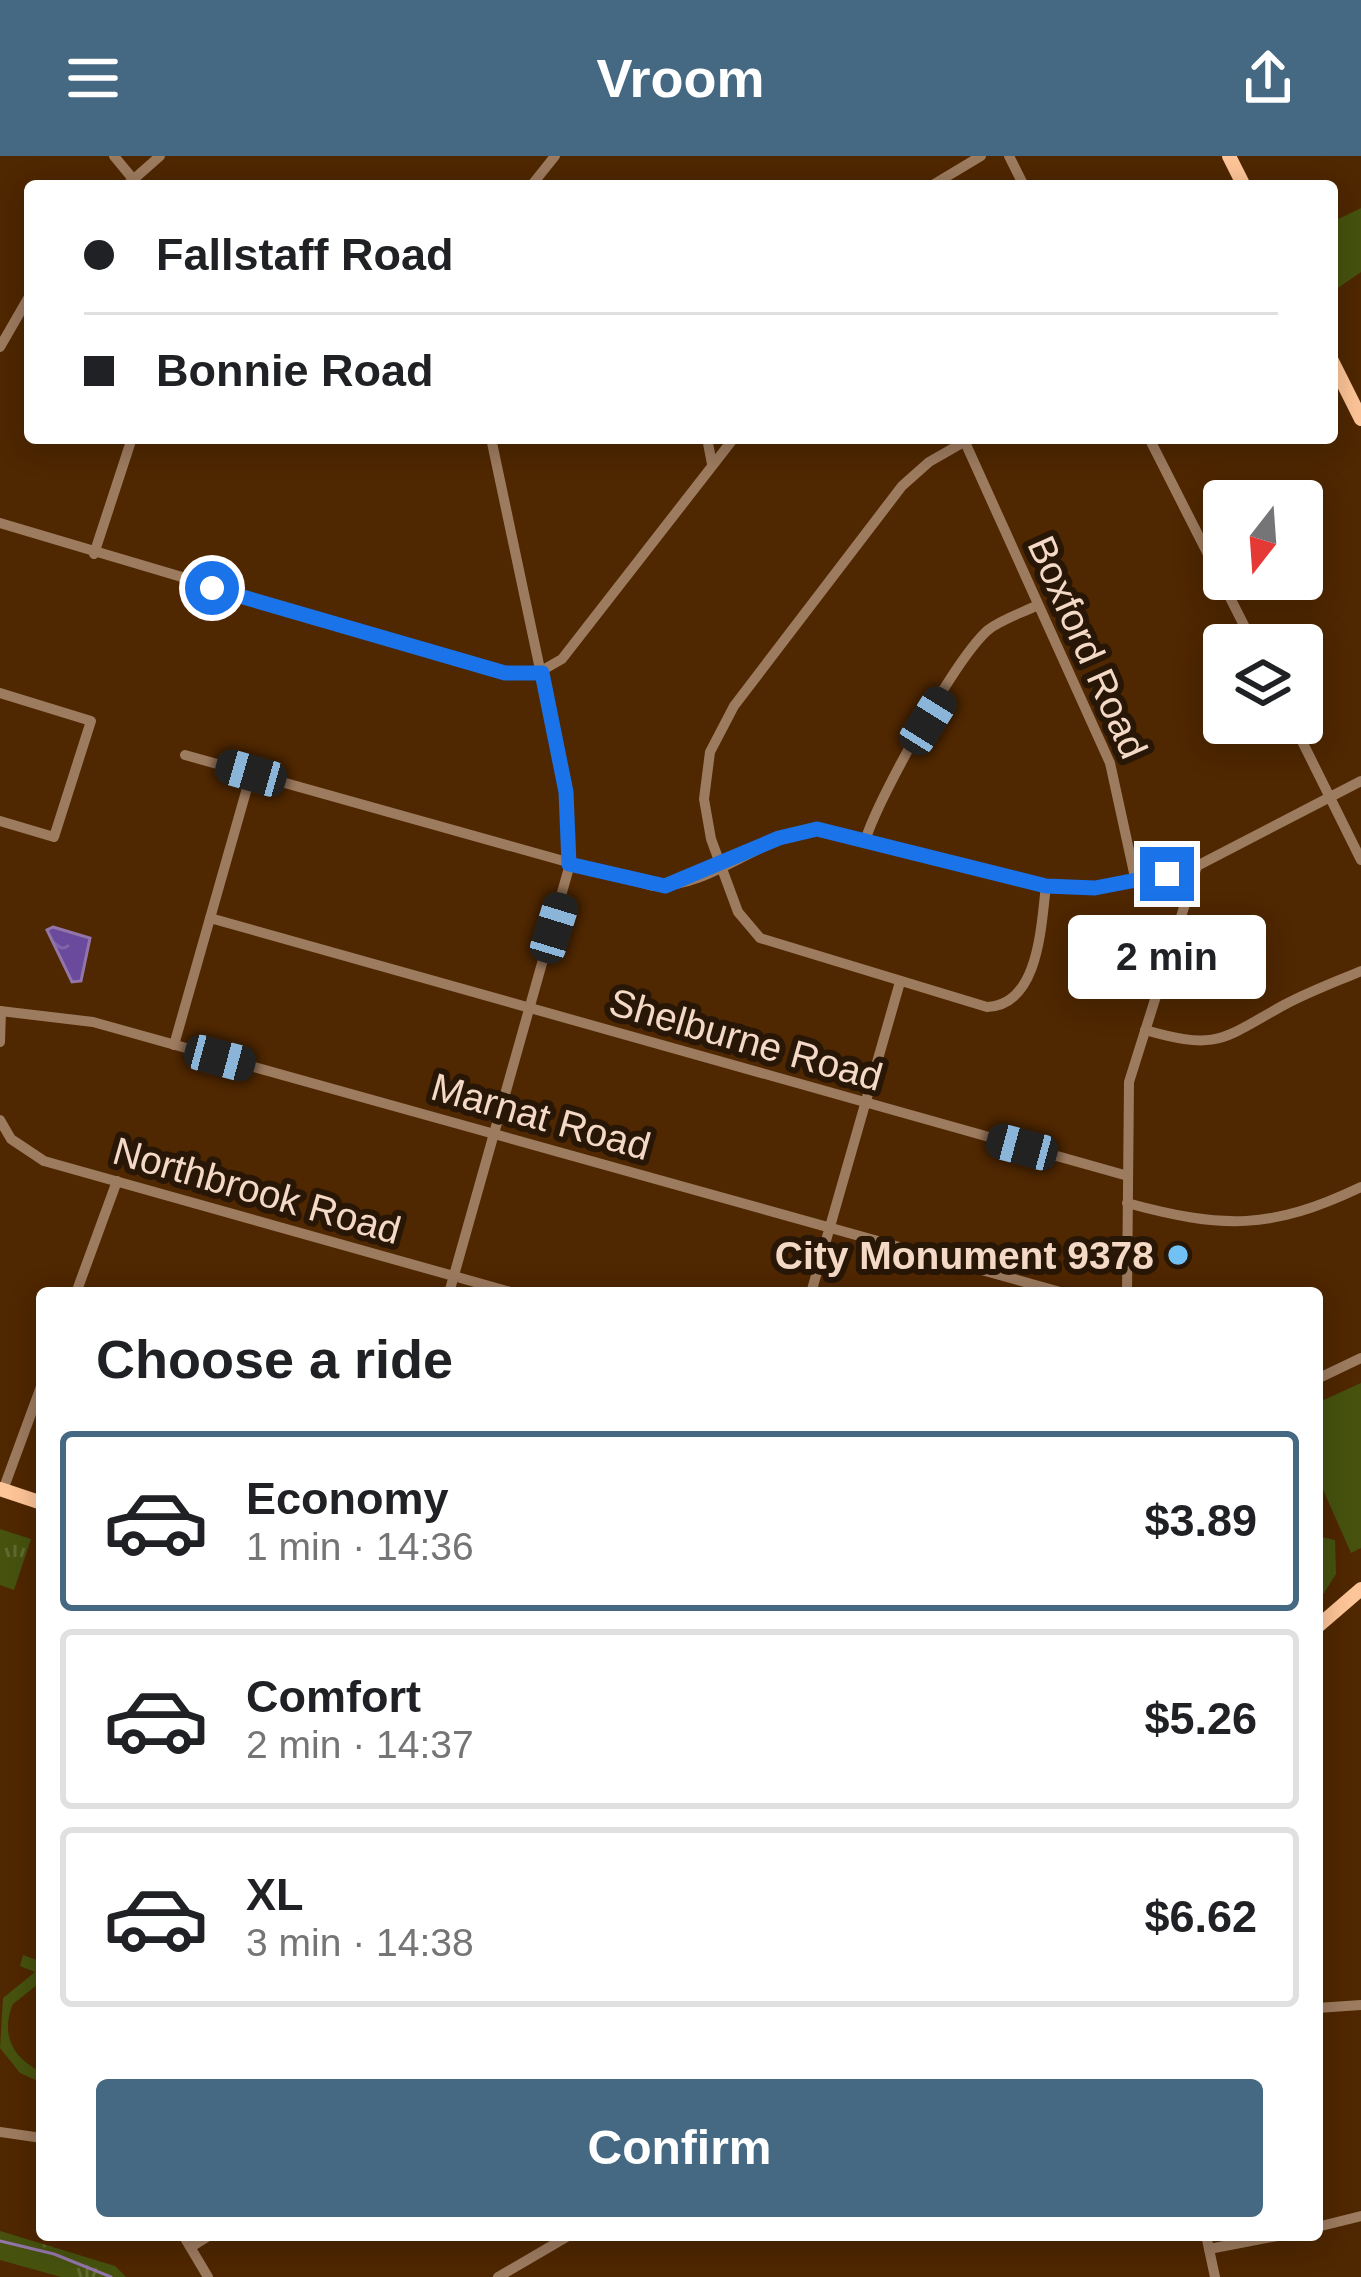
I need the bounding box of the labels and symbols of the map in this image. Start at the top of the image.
north arrow [1203,480,1323,600]
street label: Boxford Road [1019,530,1156,765]
route start [185,561,239,615]
car [894,681,962,761]
car [211,746,291,800]
route end [1140,847,1194,901]
car [526,888,582,968]
callout: 2 min [1068,916,1266,1000]
street label: Shelburne Road [604,980,887,1099]
car [181,1031,259,1085]
street label: Marnat Road [427,1065,655,1168]
car [983,1120,1061,1174]
street label: Northbrook Road [108,1129,406,1252]
place label: City Monument 9378 [775,1234,1154,1277]
marker: City Monument 9378 [1165,1242,1191,1268]

